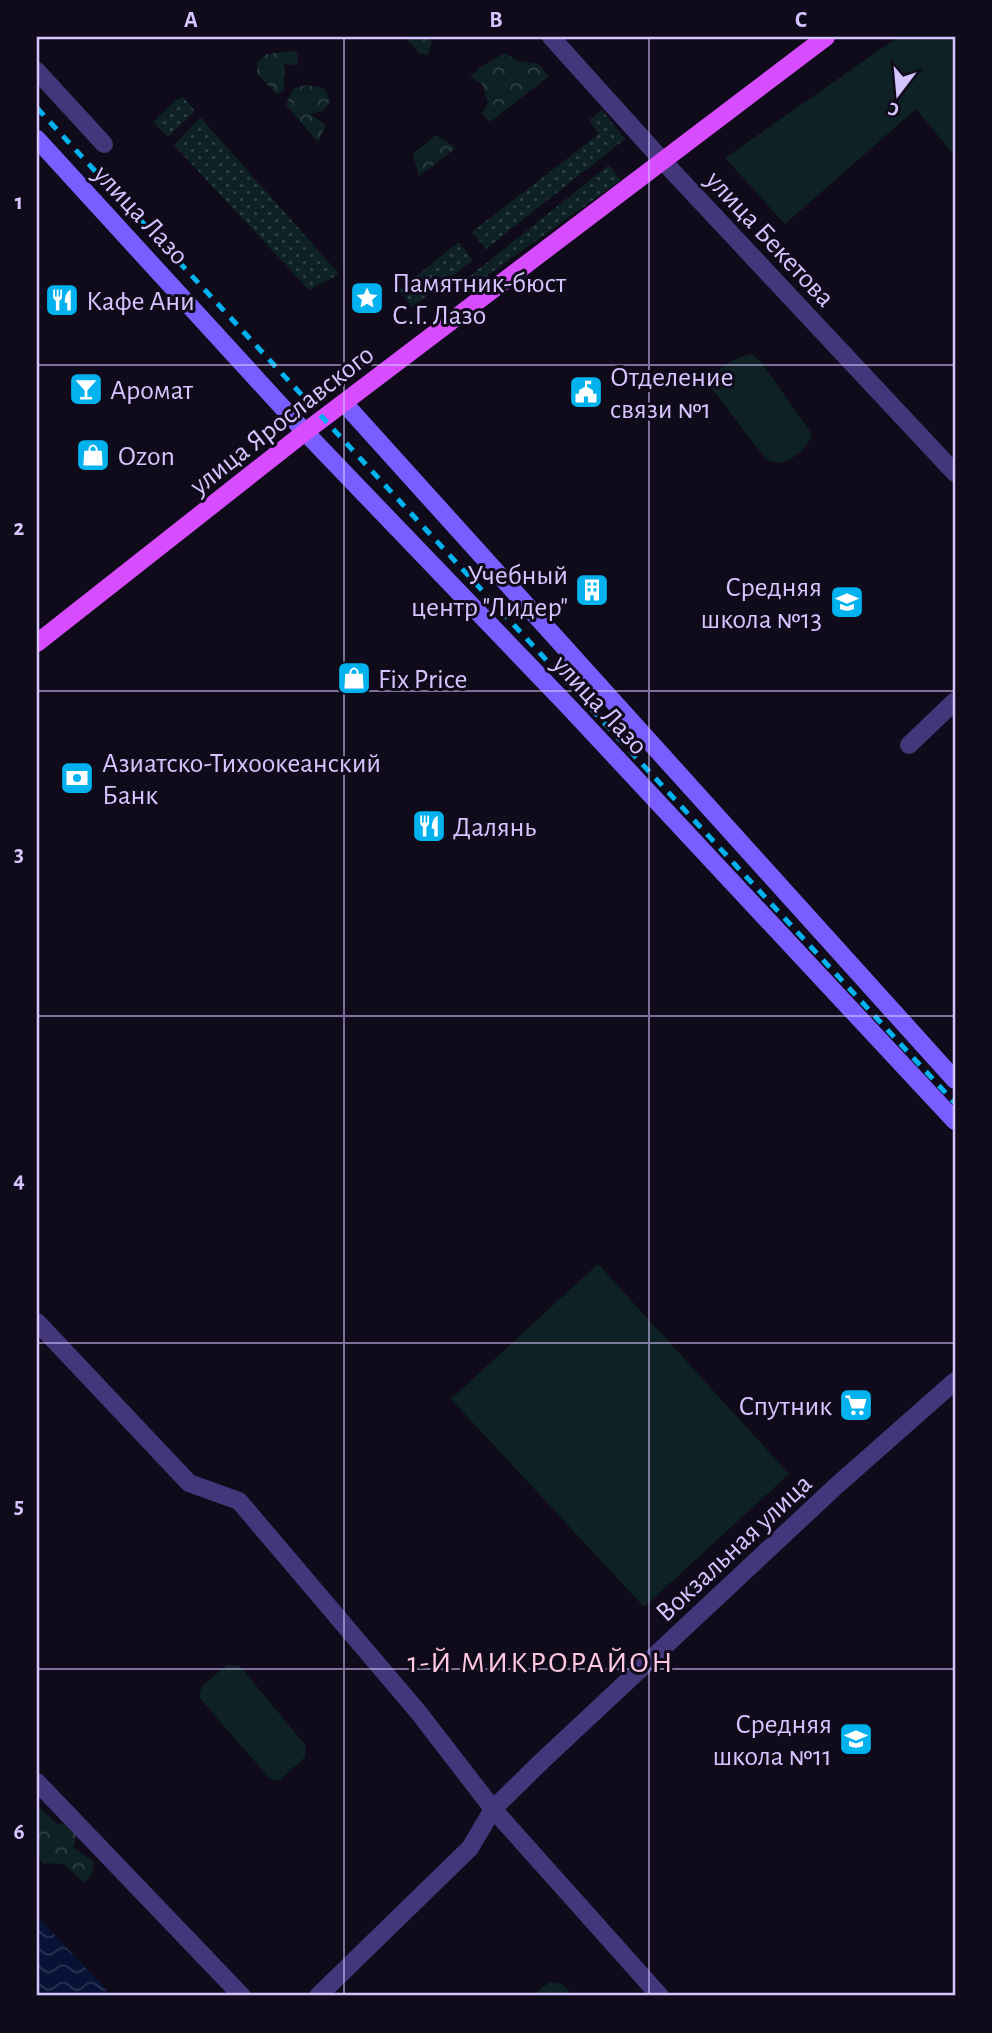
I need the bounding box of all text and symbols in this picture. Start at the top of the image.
text: A [184,9,198,32]
text: B [489,9,503,32]
text: C [795,9,807,32]
north arrow [862,60,932,130]
text: С [886,98,901,119]
street label: улица Лазо [87,159,193,271]
street label: улица Бекетова [699,165,839,313]
text: 1 [15,191,23,214]
place label: Памятник-бюст С.Г. Лазо [392,270,567,330]
place icon: Памятник-бюст С.Г. Лазо [348,279,386,317]
restaurant icon: Кафе Ани [43,281,81,319]
place label: Кафе Ани [86,288,195,316]
street label: улица Ярославского [184,340,379,501]
place label: Отделение связи №1 [610,364,733,424]
bar icon: Аромат [67,370,105,408]
public building icon: Отделение связи №1 [567,373,605,411]
place label: Аромат [110,377,194,405]
shop icon: Ozon [74,436,112,474]
place label: Ozon [118,443,175,471]
text: 2 [14,517,25,540]
place label: Учебный центр "Лидер" [411,562,568,622]
building icon: Учебный центр "Лидер" [573,571,611,609]
place label: Средняя школа №13 [701,574,822,634]
school or university icon: Средняя школа №13 [828,583,866,621]
street label: улица Лазо [546,649,652,761]
shop icon: Fix Price [335,659,373,697]
place label: Fix Price [378,666,467,694]
place label: Азиатско-Тихоокеанский Банк [102,750,381,810]
bank icon: Азиатско-Тихоокеанский Банк [58,759,96,797]
restaurant icon: Далянь [410,807,448,845]
place label: Далянь [453,814,536,842]
text: 3 [14,843,24,866]
text: 4 [13,1169,25,1192]
supermarket icon: Спутник [837,1386,875,1424]
place label: Спутник [738,1393,832,1421]
street label: Вокзальная улица [651,1469,818,1628]
text: 5 [14,1495,24,1518]
district label: 1-Й МИКРОРАЙОН [408,1647,674,1678]
place label: Средняя школа №11 [713,1711,832,1771]
school or university icon: Средняя школа №11 [837,1720,875,1758]
text: 6 [13,1821,25,1844]

